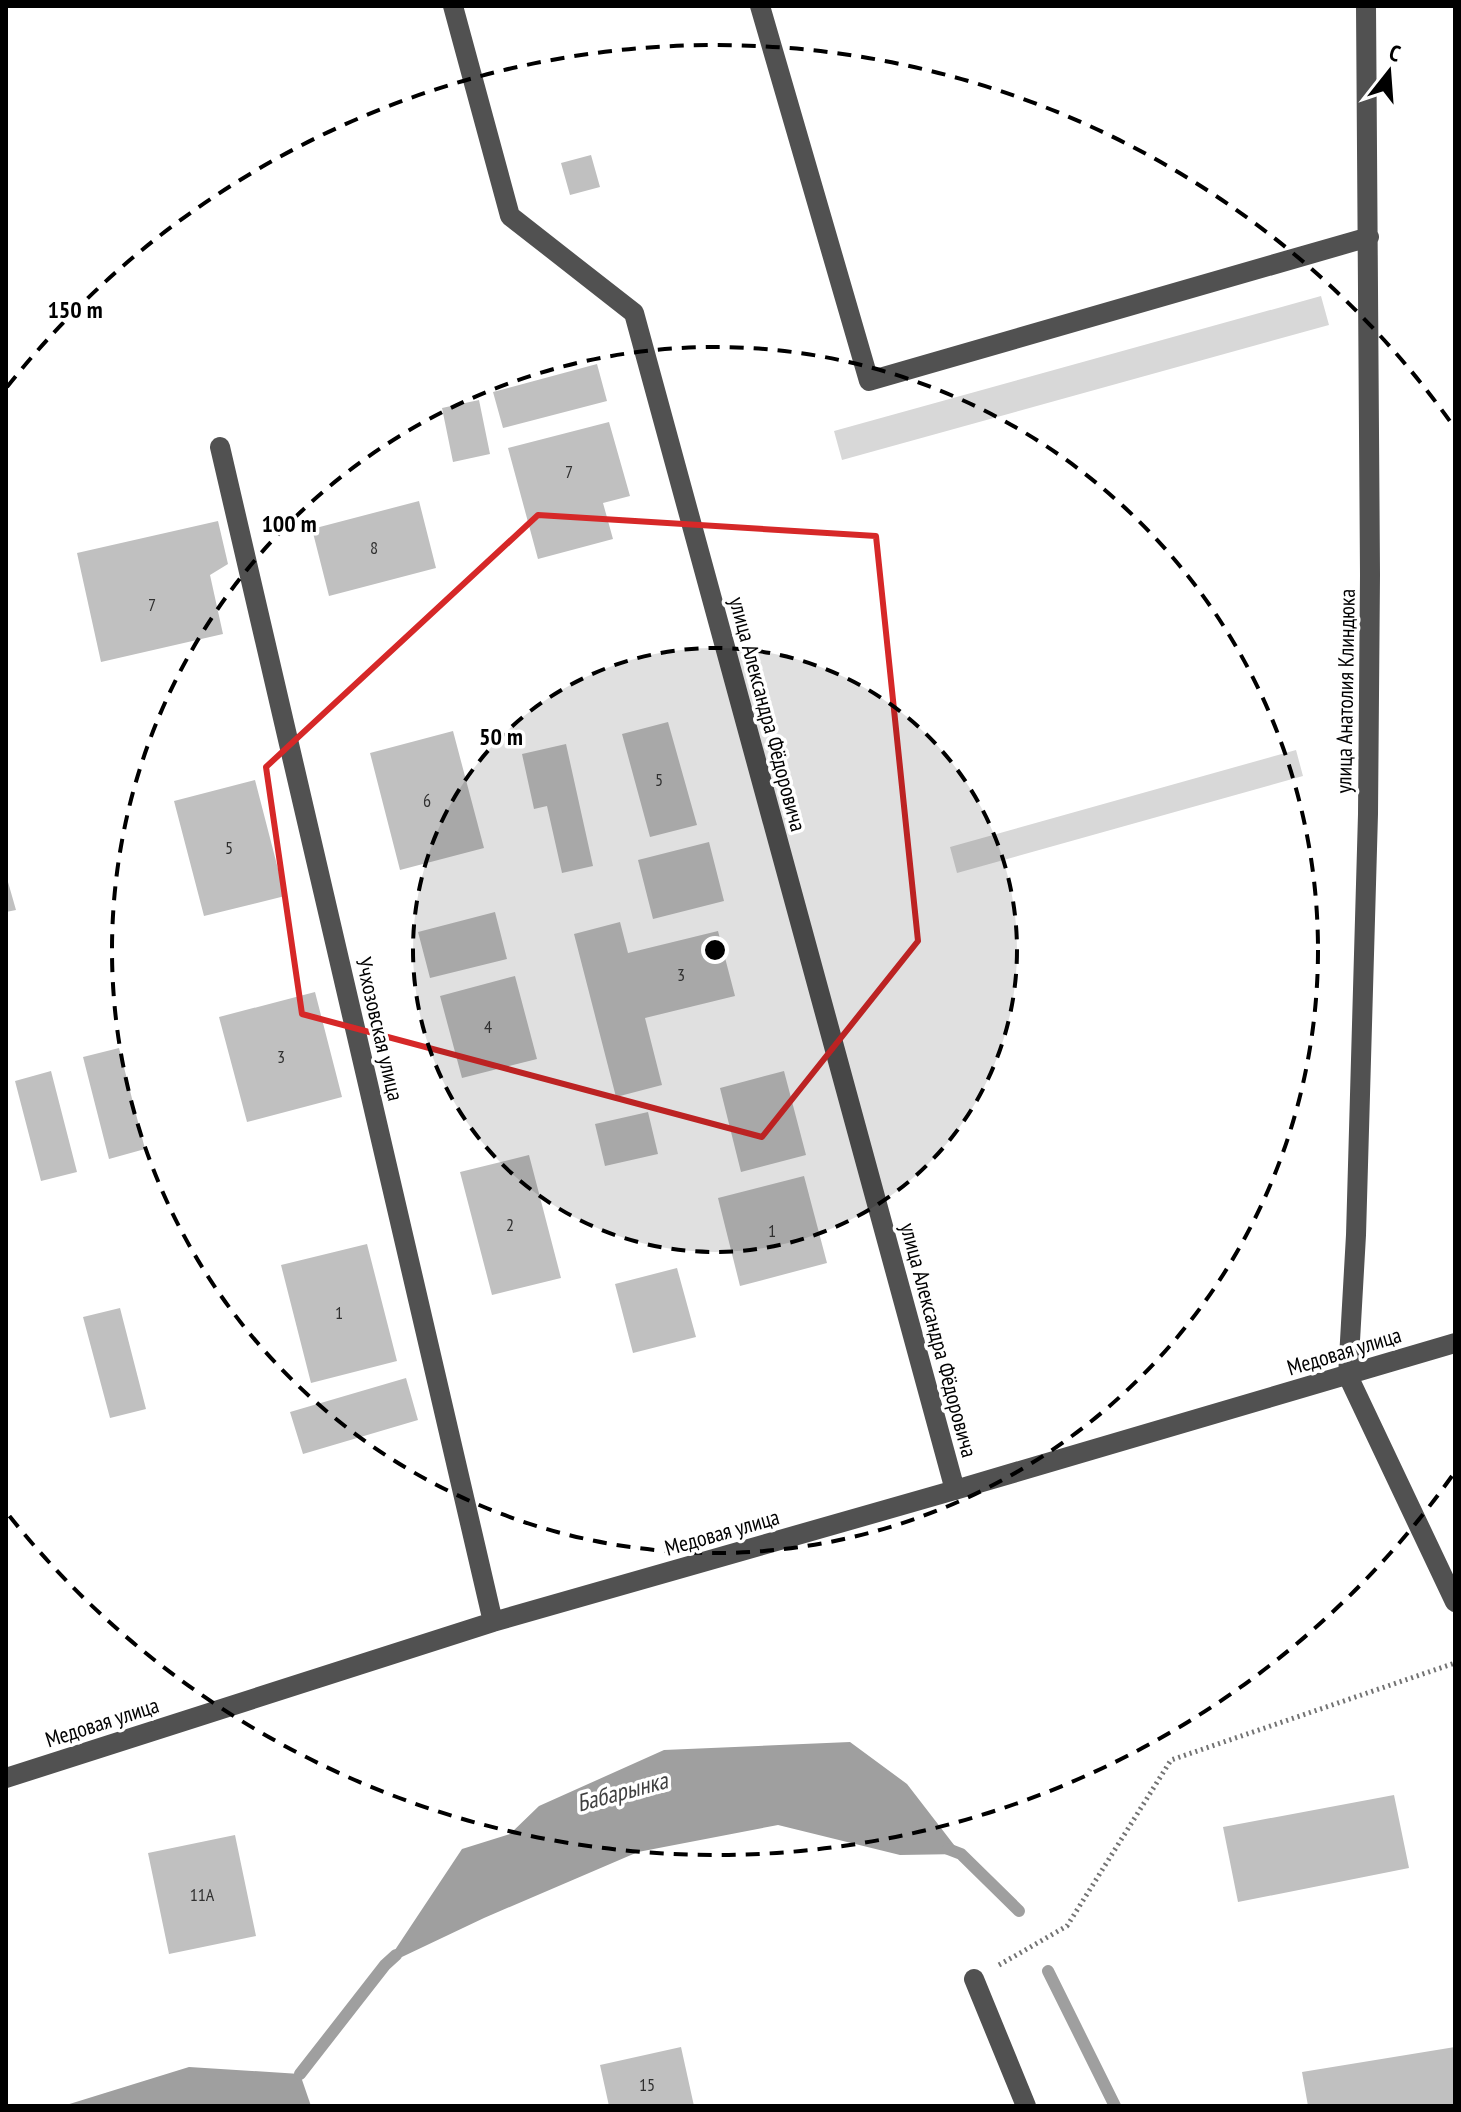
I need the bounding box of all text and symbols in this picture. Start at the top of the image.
north arrow [1349,32,1429,112]
text: С [1386,38,1404,68]
text: 150 m [47,294,103,325]
house number: 7 [565,460,573,483]
text: 100 m [261,508,317,539]
house number: 8 [370,536,378,559]
street label: улица Анатолия Клиндюка [1329,588,1361,794]
house number: 7 [148,593,156,616]
street label: улица Александра Фёдоровича [723,594,813,834]
text: 50 m [479,721,523,752]
house number: 5 [655,768,663,791]
house number: 6 [423,789,431,812]
house number: 5 [225,836,233,859]
centre of rings [701,936,729,964]
street label: Учхозовская улица [350,955,410,1103]
house number: 3 [677,963,685,986]
house number: 4 [484,1015,492,1038]
house number: 3 [277,1045,285,1068]
house number: 2 [506,1213,514,1236]
house number: 1 [768,1219,776,1242]
street label: улица Александра Фёдоровича [894,1220,984,1460]
house number: 1 [335,1301,343,1324]
street label: Медовая улица [1284,1320,1404,1382]
street label: Медовая улица [662,1502,782,1562]
street label: Медовая улица [42,1690,162,1754]
water label: Бабарынка [573,1764,672,1819]
house number: 11А [190,1883,215,1906]
house number: 15 [639,2073,655,2096]

